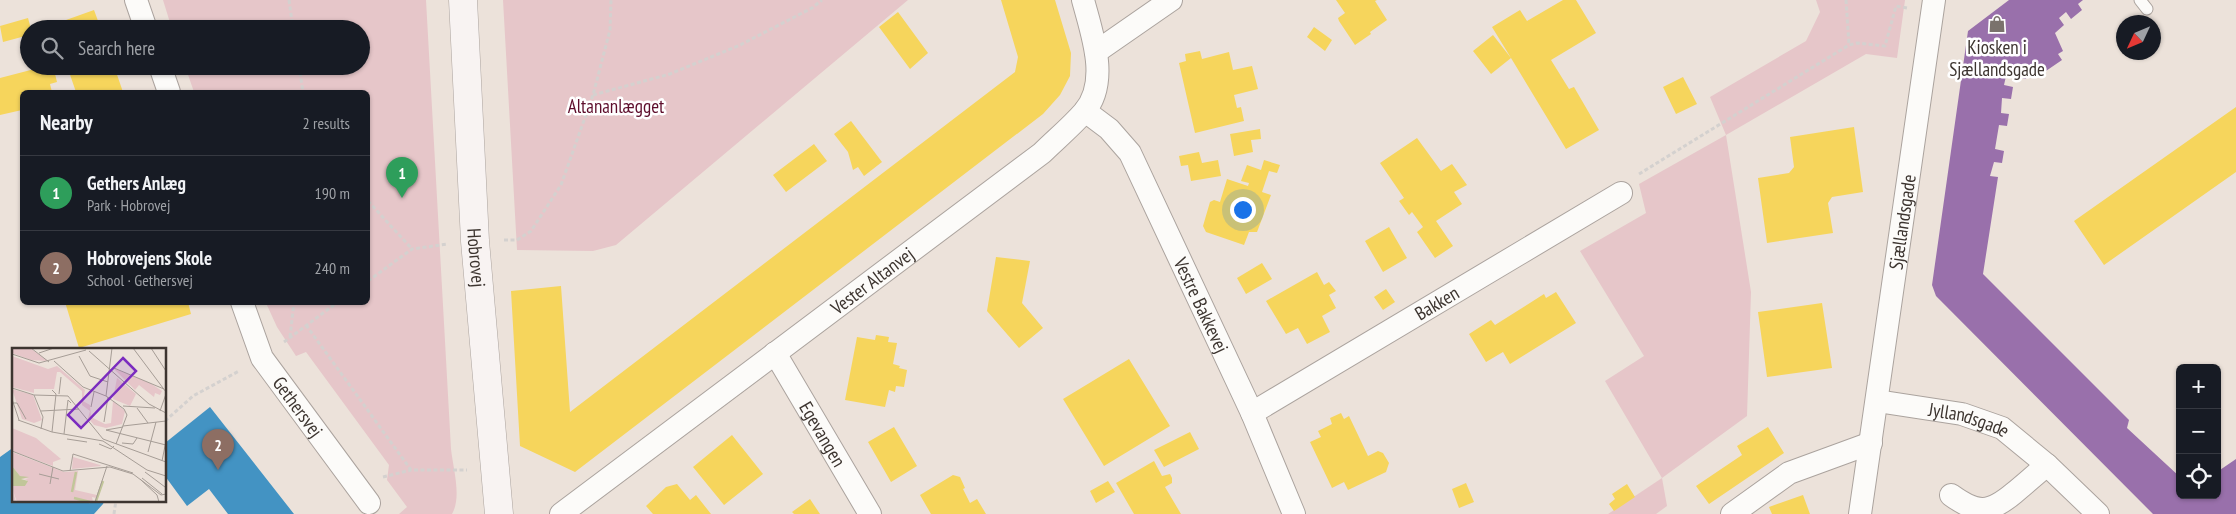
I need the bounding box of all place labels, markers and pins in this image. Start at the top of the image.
shop icon: Kiosken i Sjællandsgade [1987,14,2007,34]
place label: Kiosken i Sjællandsgade [1949,35,2045,81]
pin: 1 [386,157,418,198]
pin: 2 [202,429,234,470]

